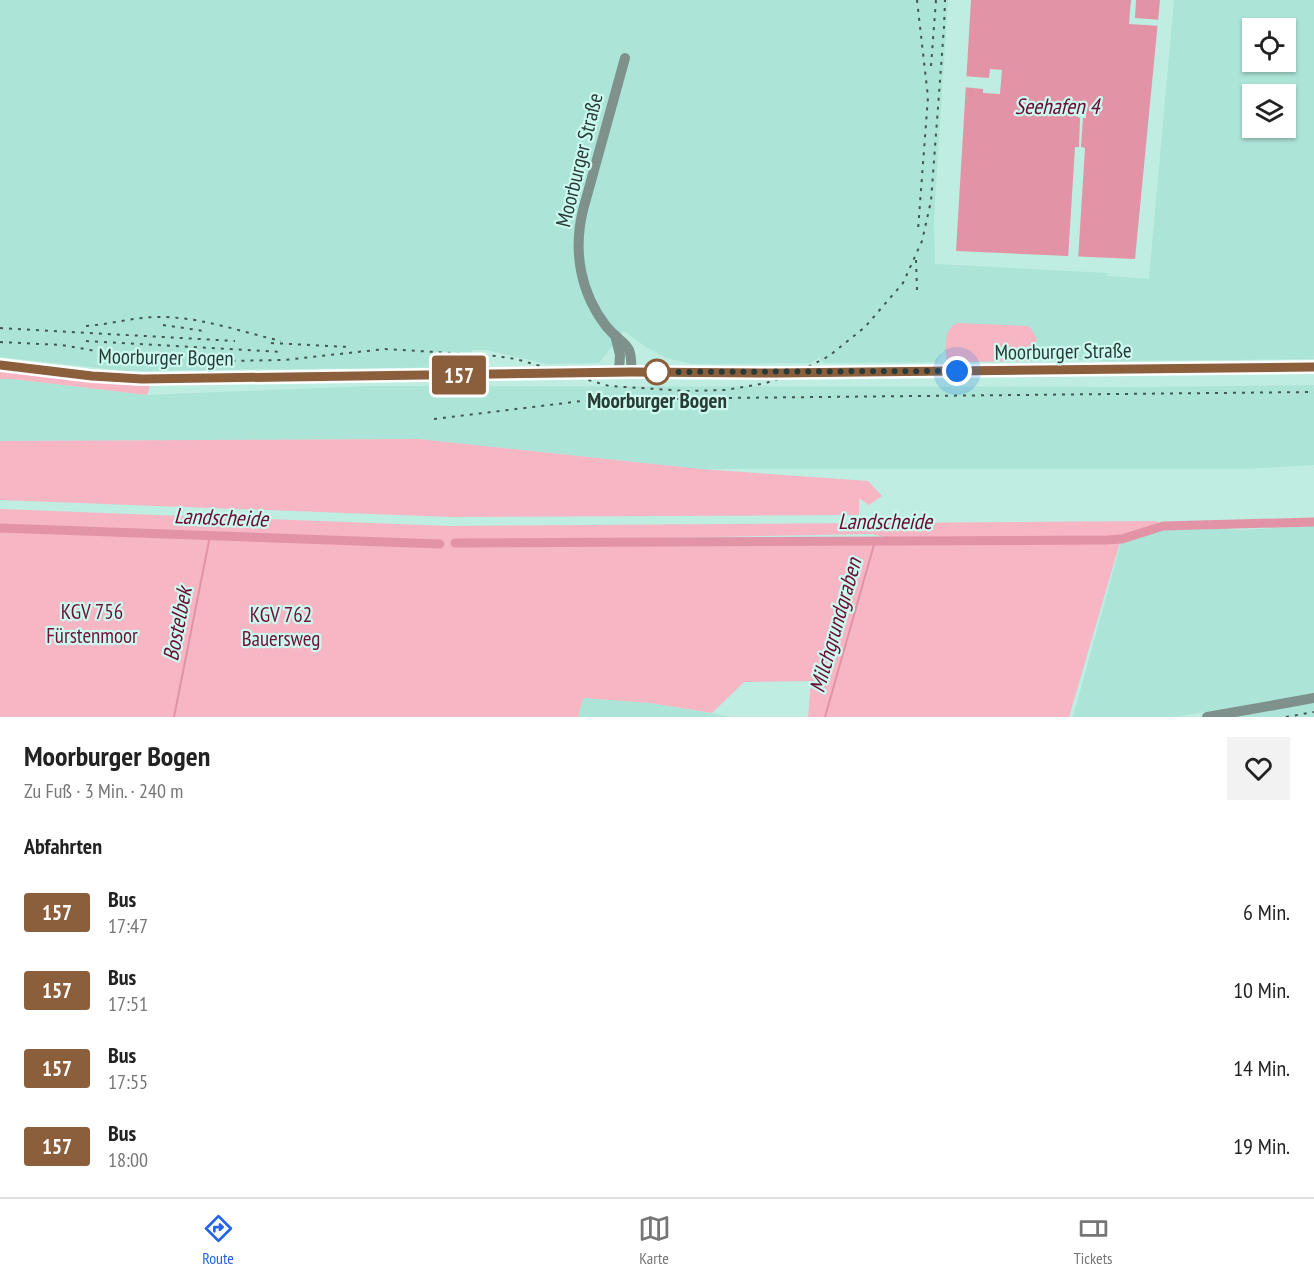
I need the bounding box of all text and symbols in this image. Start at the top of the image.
map controls [1242,18,1296,138]
button: locate [1242,18,1296,72]
button: layers [1242,84,1296,138]
street label: Moorburger Straße [549,90,609,230]
water label: Seehafen 4 [1015,92,1101,120]
street label: Moorburger Straße [994,336,1132,366]
street label: Moorburger Bogen [98,342,234,372]
line badge: 157 [424,356,494,394]
your location [942,356,972,386]
marker: Moorburger Bogen [644,359,670,385]
text: 157 [444,362,474,389]
place label: Moorburger Bogen [587,387,727,414]
water label: Landscheide [173,501,270,533]
water label: Landscheide [838,507,934,535]
water label: Milchgrundgraben [802,553,868,695]
water label: Bostelbek [156,582,198,663]
park label: KGV 756 Fürstenmoor [46,598,138,649]
park label: KGV 762 Bauersweg [242,601,320,652]
text: Moorburger Bogen [24,737,210,774]
button: heart [1227,737,1290,800]
text: Zu Fuß · 3 Min. · 240 m [24,778,183,804]
text: Abfahrten [24,832,102,860]
text: Bus [108,885,136,913]
text: 6 Min. [1243,898,1290,926]
text: 157 [42,899,72,926]
text: 17:47 [108,913,148,939]
text: Bus [108,963,136,991]
text: 10 Min. [1233,976,1290,1004]
text: 157 [42,977,72,1004]
text: 17:51 [108,991,148,1017]
text: Bus [108,1041,136,1069]
text: 14 Min. [1233,1054,1290,1082]
text: 157 [42,1055,72,1082]
text: 17:55 [108,1069,148,1095]
text: Bus [108,1119,136,1147]
text: 19 Min. [1233,1132,1290,1160]
text: 157 [42,1133,72,1160]
text: 18:00 [108,1147,148,1173]
tab: Route [202,1212,235,1268]
tab: Karte [638,1212,671,1268]
tab: Tickets [1074,1212,1112,1268]

